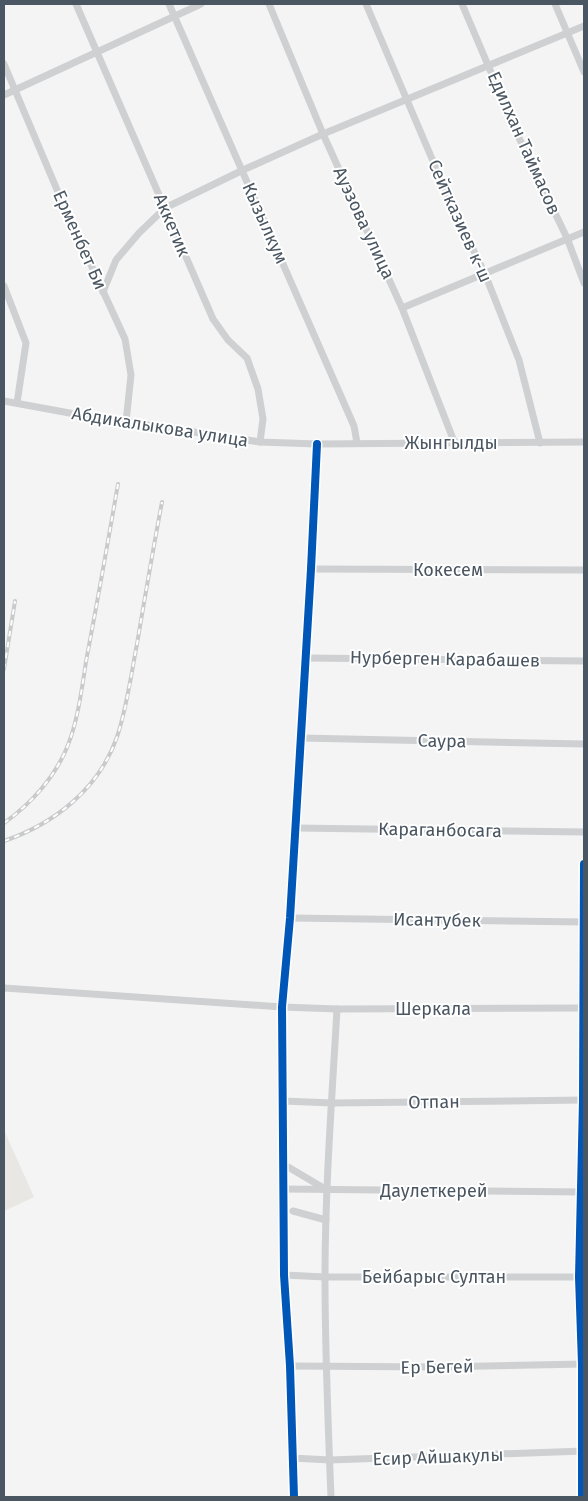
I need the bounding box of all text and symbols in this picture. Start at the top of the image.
street label: Едилхан Таймасов [483,68,565,218]
street label: Сейтказиев к-ш [423,156,497,286]
street label: Ауэзова улица [328,163,400,283]
street label: Кызылкум [237,179,293,267]
street label: Ерменбет Би [48,187,112,293]
street label: Аккетик [149,190,195,260]
street label: Абдикалыкова улица [70,402,250,452]
street label: Жынгылды [404,432,498,454]
street label: Кокесем [413,559,483,581]
street label: Нурберген Карабашев [350,646,540,672]
street label: Саура [418,730,466,752]
street label: Караганбосага [378,818,502,842]
street label: Исантубек [393,908,482,932]
street label: Шеркала [395,998,471,1020]
street label: Отпан [408,1091,460,1113]
street label: Даулеткерей [379,1180,488,1202]
street label: Бейбарыс Султан [362,1266,506,1288]
street label: Ер Бегей [400,1355,474,1379]
street label: Есир Айшакулы [372,1444,504,1470]

